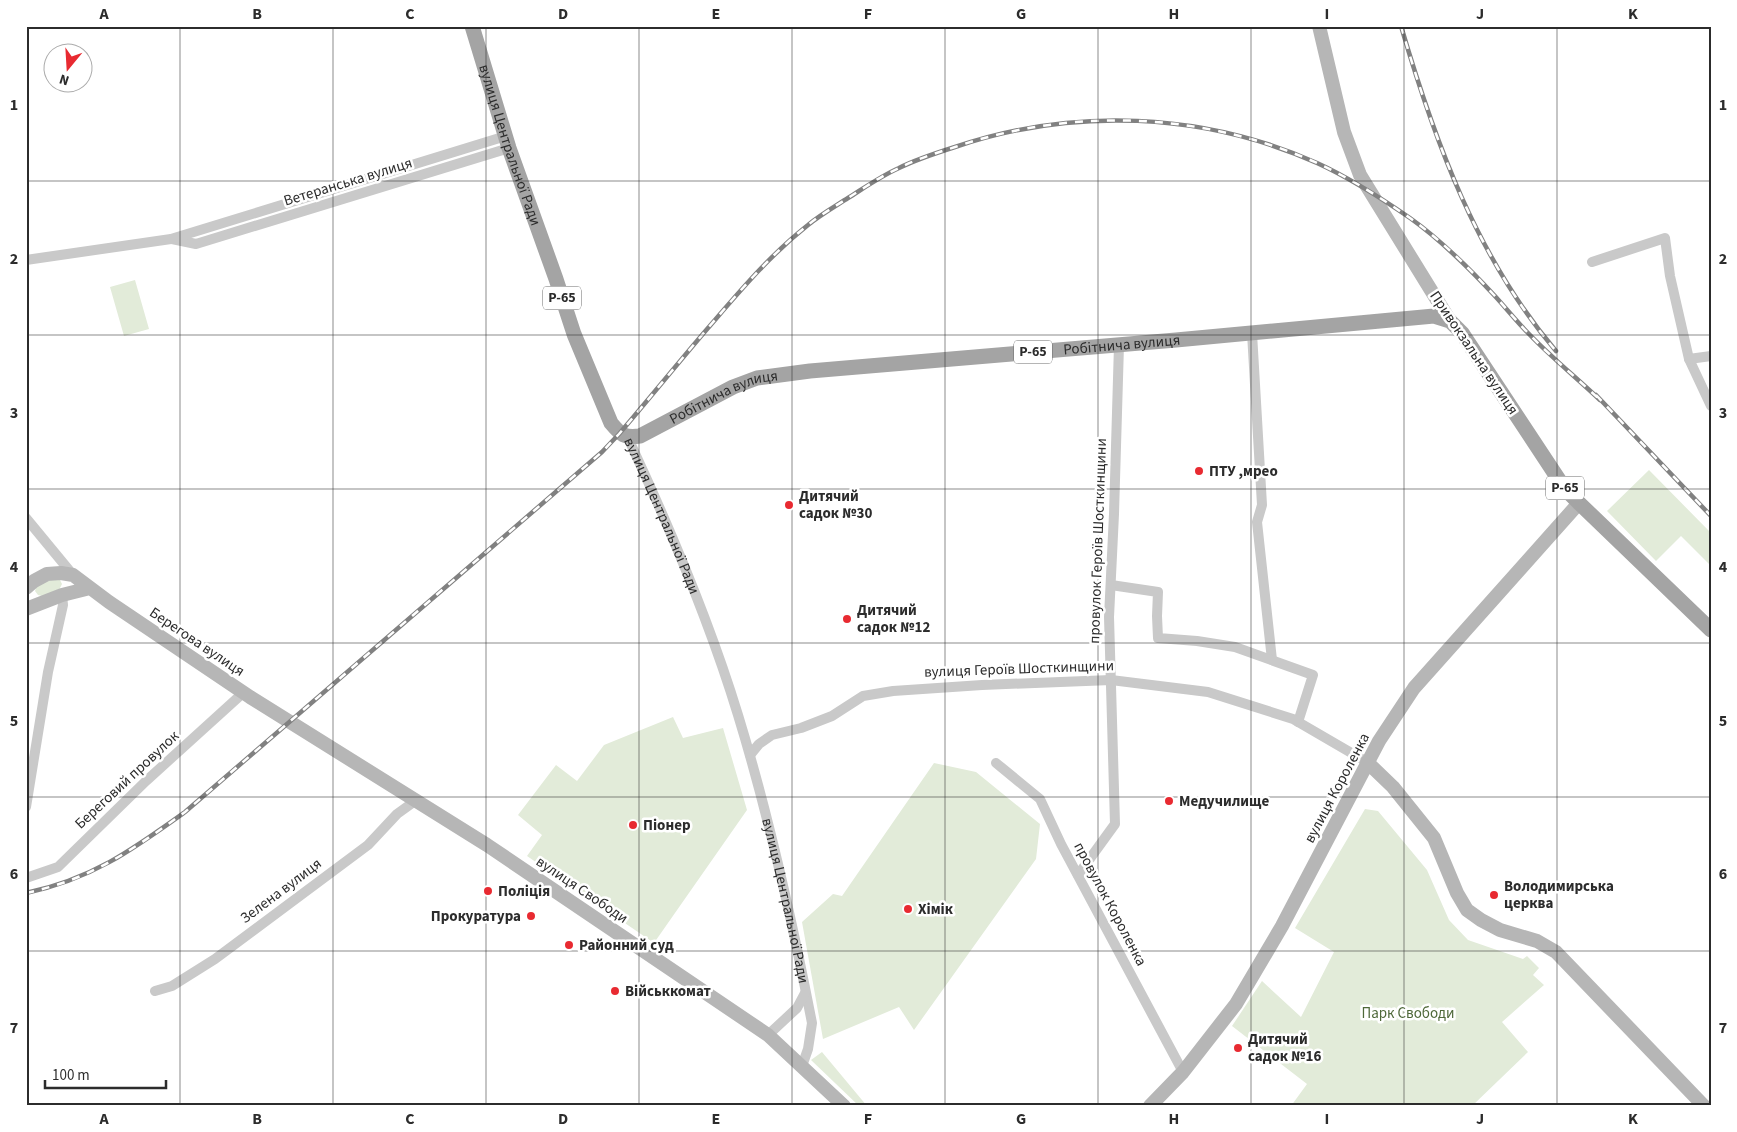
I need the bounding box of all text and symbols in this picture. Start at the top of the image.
text: A [98,3,109,25]
text: B [252,3,262,25]
text: C [405,3,415,25]
text: D [558,3,568,25]
text: E [712,3,720,25]
text: F [864,3,872,25]
text: G [1016,3,1026,25]
text: H [1169,3,1179,25]
text: I [1325,3,1329,25]
text: J [1476,3,1484,25]
text: K [1628,3,1638,25]
north arrow [42,42,92,92]
street label: вулиця Центральної Ради [474,62,547,229]
text: N [57,68,72,90]
text: 1 [10,94,18,116]
text: 1 [1719,94,1727,116]
street label: Ветеранська вулиця [281,152,415,212]
text: 2 [10,248,18,270]
text: 2 [1719,248,1727,270]
road number: Р-65 [543,286,581,310]
street label: Привокзальна вулиця [1425,287,1523,419]
street label: Робітнича вулиця [1062,329,1181,360]
road number: Р-65 [1014,341,1052,364]
street label: Робітнича вулиця [666,365,779,429]
text: 3 [10,402,18,424]
text: 3 [1719,402,1727,424]
street label: вулиця Центральної Ради [619,434,705,597]
street label: провулок Героїв Шосткинщини [1084,438,1112,644]
place label: ПТУ ,мрео [1209,461,1278,482]
marker: ПТУ ,мрео [1193,465,1205,477]
road number: Р-65 [1546,476,1584,499]
place label: Дитячий садок №30 [799,486,872,524]
marker: Дитячий садок №30 [783,499,795,511]
text: 4 [10,556,19,578]
text: 4 [1719,556,1728,578]
place label: Дитячий садок №12 [857,600,930,638]
street label: Берегова вулиця [145,602,249,682]
marker: Дитячий садок №12 [841,613,853,625]
street label: вулиця Героїв Шосткинщини [924,655,1114,683]
text: 5 [10,710,18,732]
text: 5 [1719,710,1727,732]
street label: Береговий провулок [70,726,184,834]
street label: вулиця Короленка [1299,729,1375,847]
place label: Медучилище [1179,791,1269,812]
marker: Медучилище [1163,795,1175,807]
place label: Піонер [643,815,691,836]
street label: вулиця Центральної Ради [757,816,814,985]
marker: Піонер [627,819,639,831]
street label: провулок Короленка [1068,838,1152,970]
street label: вулиця Свободи [532,851,632,929]
street label: Зелена вулиця [236,853,326,929]
text: 6 [10,863,18,885]
text: 6 [1719,863,1727,885]
place label: Володимирська церква [1504,876,1614,914]
place label: Поліція [498,881,550,902]
marker: Поліція [482,885,494,897]
marker: Володимирська церква [1488,889,1500,901]
place label: Хімік [918,899,954,920]
marker: Хімік [902,903,914,915]
place label: Прокуратура [431,906,521,927]
marker: Прокуратура [525,910,537,922]
place label: Районний суд [579,935,674,956]
marker: Районний суд [563,939,575,951]
place label: Військкомат [625,981,711,1002]
marker: Військкомат [609,985,621,997]
park label: Парк Свободи [1361,1003,1455,1024]
text: 7 [10,1017,18,1039]
text: 7 [1719,1017,1727,1039]
place label: Дитячий садок №16 [1248,1029,1321,1067]
marker: Дитячий садок №16 [1232,1042,1244,1054]
scale bar [45,1057,166,1089]
text: 100 m [52,1065,90,1086]
text: A [98,1108,109,1130]
text: B [252,1108,262,1130]
text: C [405,1108,415,1130]
text: D [558,1108,568,1130]
text: E [712,1108,720,1130]
text: F [864,1108,872,1130]
text: G [1016,1108,1026,1130]
text: H [1169,1108,1179,1130]
text: I [1325,1108,1329,1130]
text: J [1476,1108,1484,1130]
text: K [1628,1108,1638,1130]

